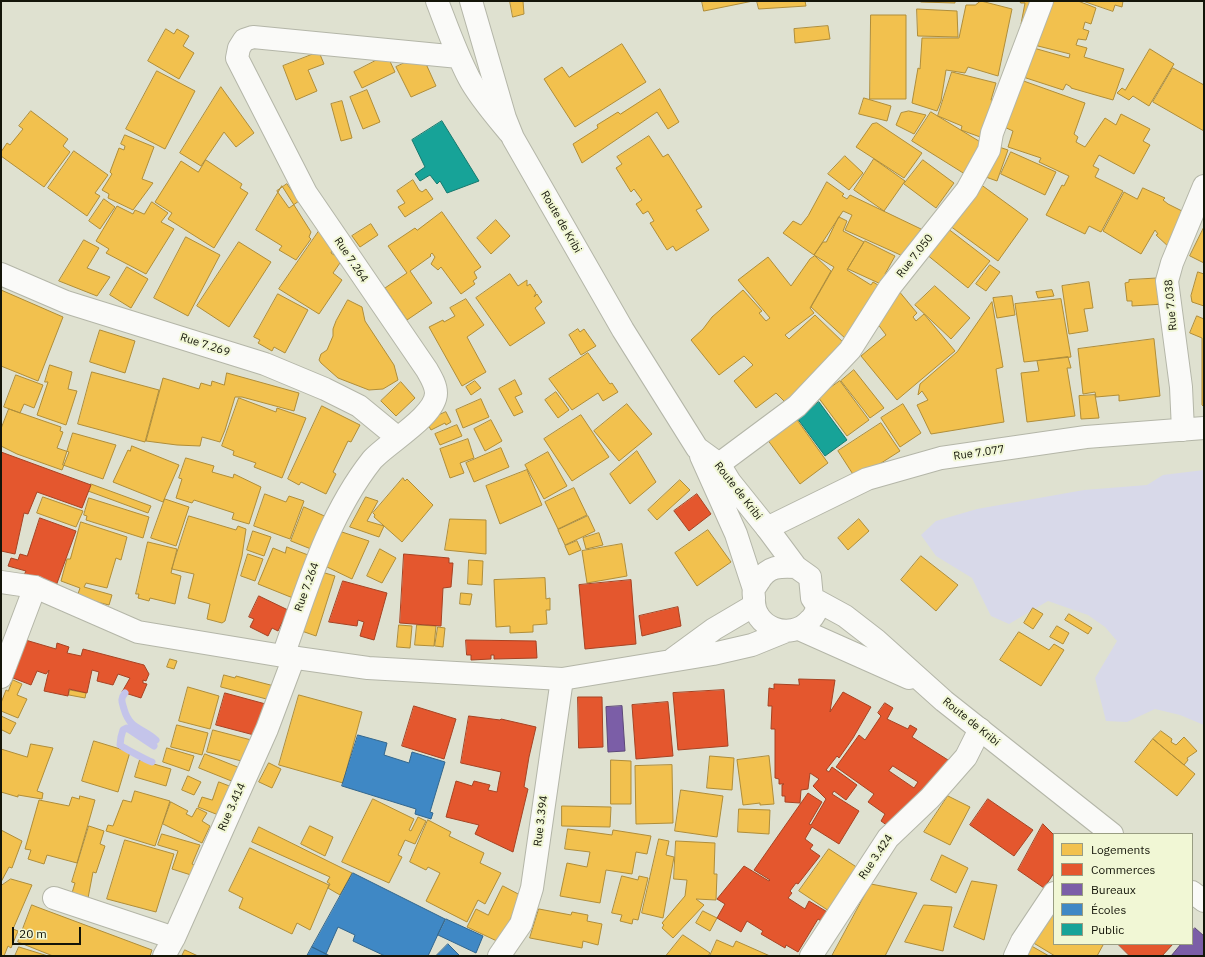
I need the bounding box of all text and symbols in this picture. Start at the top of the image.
street label: Route de Kribi [538,189,584,255]
street label: Rue 7.050 [894,232,936,280]
street label: Rue 7.264 [331,235,371,285]
street label: Rue 7.038 [1162,279,1180,331]
street label: Rue 7.269 [179,331,231,359]
street label: Rue 7.077 [953,443,1005,463]
street label: Route de Kribi [711,460,765,522]
street label: Rue 7.264 [292,561,322,613]
street label: Route de Kribi [940,695,1002,749]
street label: Rue 3.414 [216,781,248,833]
street label: Rue 3.394 [531,795,551,847]
street label: Rue 3.424 [856,832,896,882]
legend [1053,833,1193,945]
text: Logements [1091,842,1150,857]
text: Commerces [1091,862,1155,877]
text: Bureaux [1091,882,1136,897]
text: Écoles [1091,902,1126,917]
scale bar [14,919,83,945]
text: Public [1091,922,1124,937]
text: 20 m [19,926,47,941]

